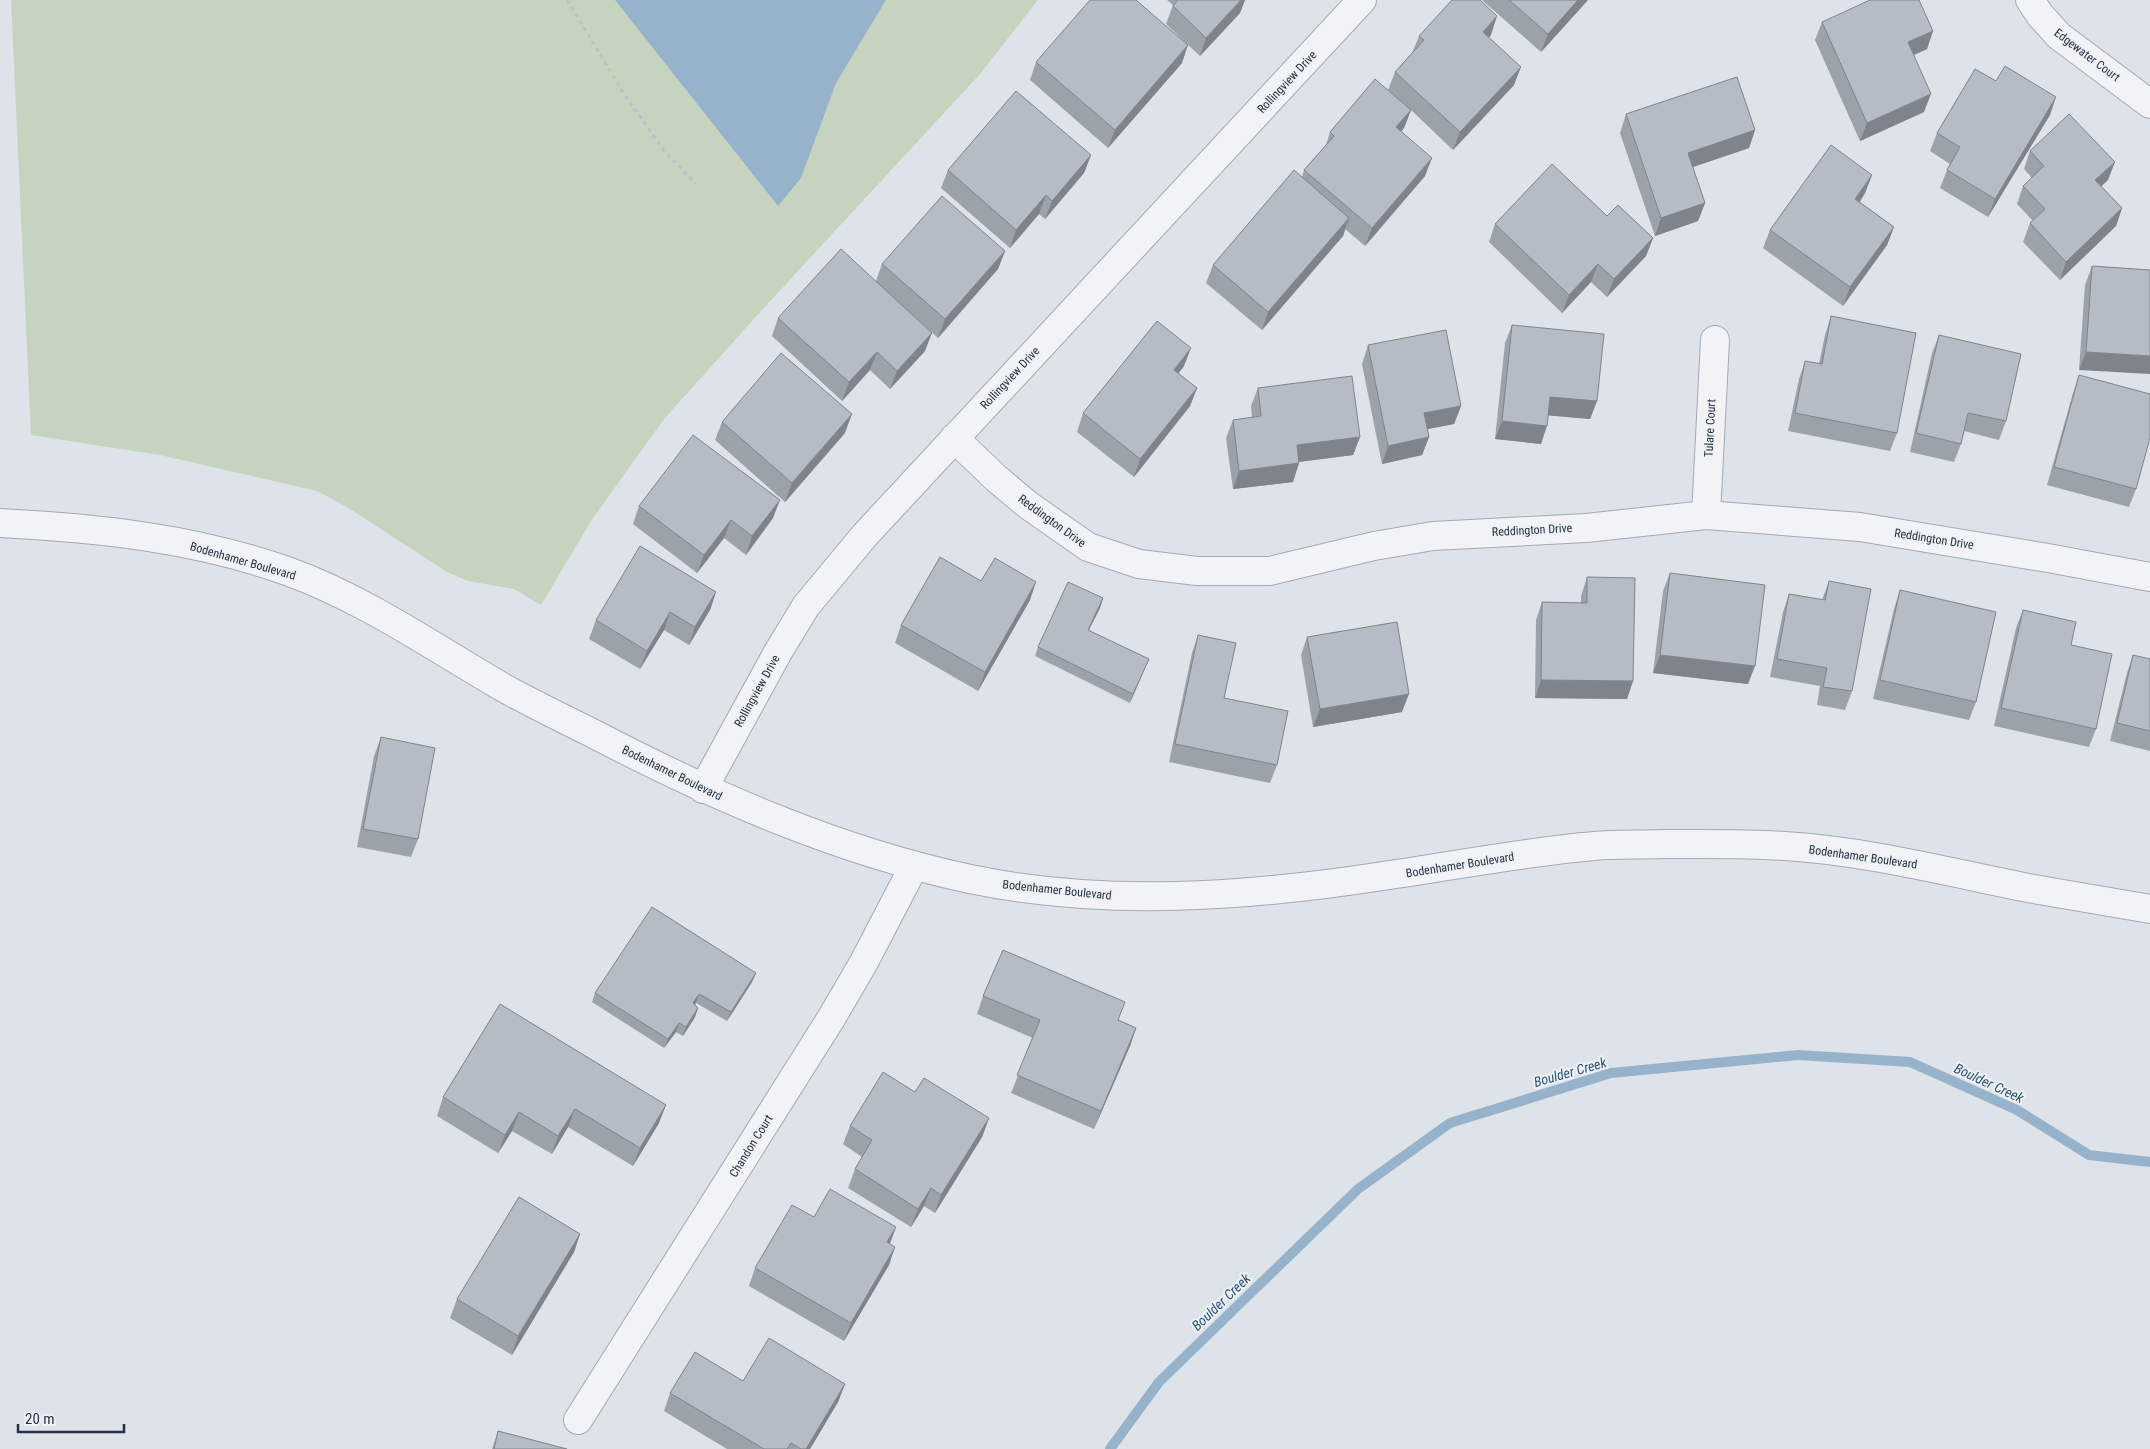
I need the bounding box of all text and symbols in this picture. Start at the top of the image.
street label: Edgewater Court [2051,26,2123,85]
street label: Rollingview Drive [1254,48,1320,116]
street label: Rollingview Drive [977,344,1043,412]
street label: Tulare Court [1701,398,1719,457]
street label: Reddington Drive [1015,492,1089,550]
street label: Reddington Drive [1492,521,1573,539]
street label: Reddington Drive [1893,526,1975,552]
street label: Bodenhamer Boulevard [188,539,298,583]
street label: Rollingview Drive [731,652,783,730]
street label: Bodenhamer Boulevard [620,743,724,803]
street label: Bodenhamer Boulevard [1808,842,1918,872]
street label: Bodenhamer Boulevard [1405,850,1515,880]
street label: Bodenhamer Boulevard [1002,877,1112,903]
water label: Boulder Creek [1532,1054,1609,1090]
water label: Boulder Creek [1952,1060,2027,1106]
street label: Chandon Court [726,1112,776,1180]
water label: Boulder Creek [1189,1270,1254,1334]
scale bar [18,1402,124,1434]
text: 20 m [25,1410,55,1428]

